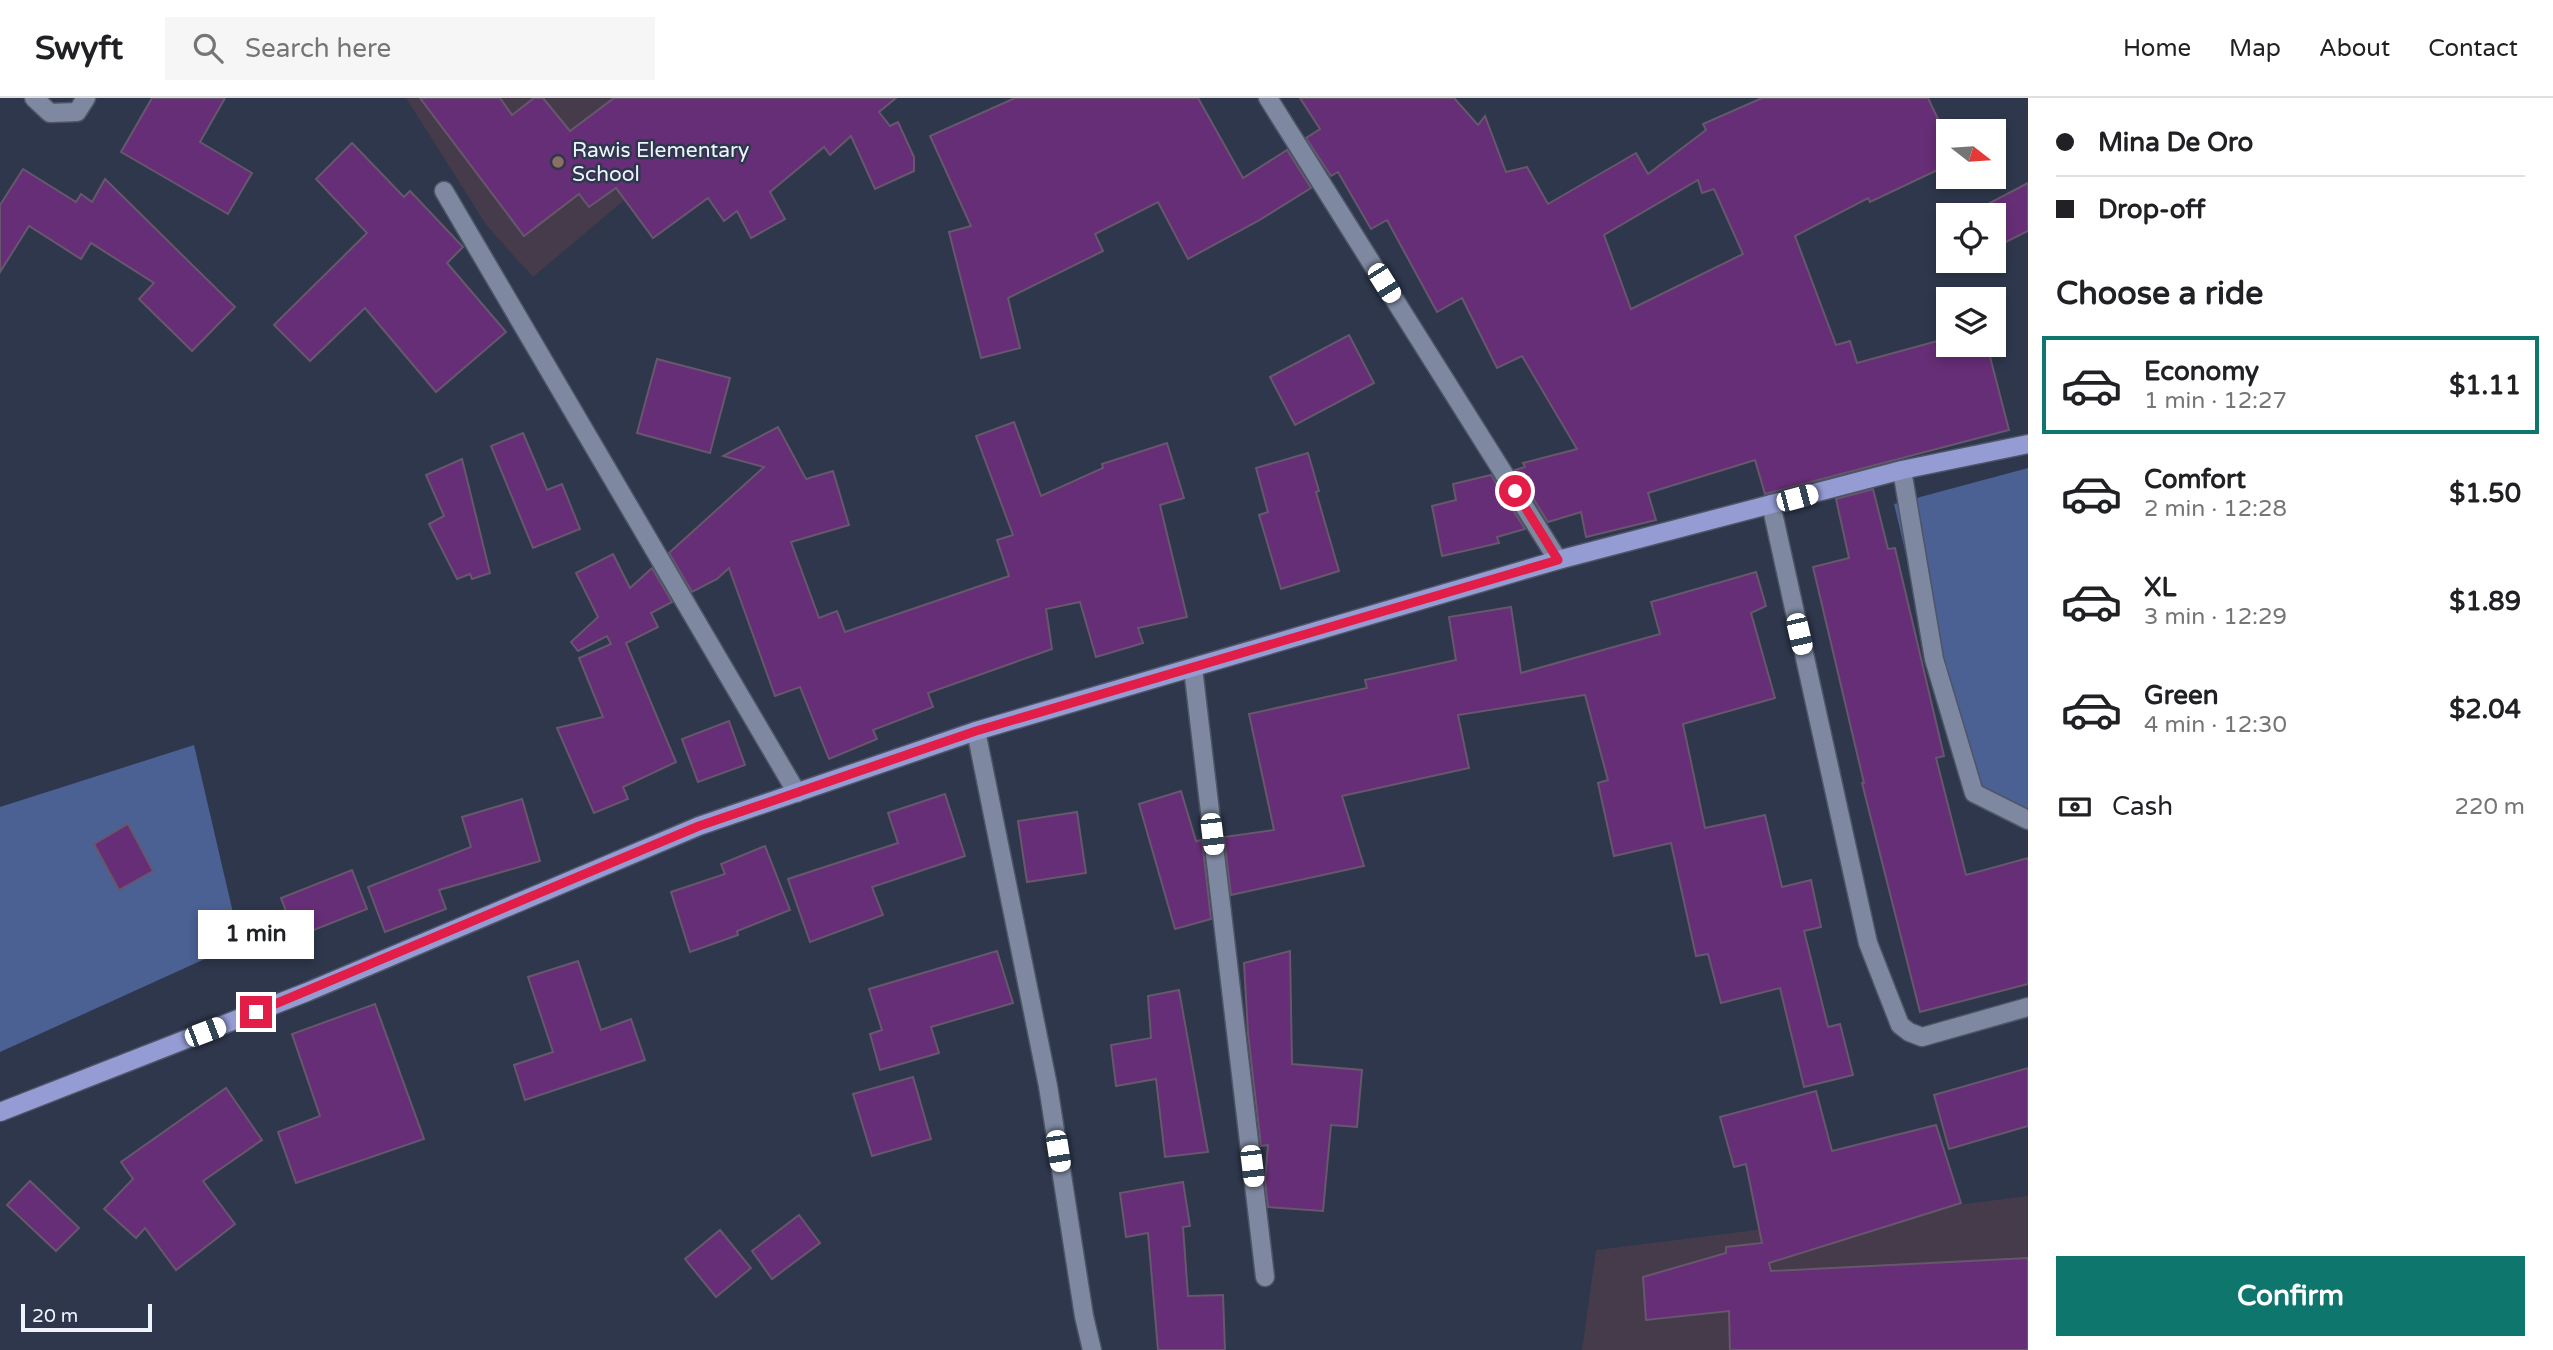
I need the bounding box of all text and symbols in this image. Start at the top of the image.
search box [165,17,655,80]
text: Swyft [35,29,123,68]
icon: search [189,29,227,67]
text: Search here [245,33,391,64]
text: Home [2123,34,2191,63]
text: Map [2229,34,2281,63]
text: About [2319,34,2390,63]
text: Contact [2428,34,2518,63]
north arrow [1936,119,2006,189]
map controls [1936,119,2006,357]
text: Mina De Oro [2098,127,2253,158]
place label: Rawis Elementary School [572,138,749,187]
marker: Rawis Elementary School [550,154,566,170]
text: Drop-off [2098,194,2205,225]
button: locate [1936,203,2006,273]
car [1364,260,1405,306]
text: Choose a ride [2056,275,2263,313]
button: layers [1936,287,2006,357]
icon: car [2060,354,2123,417]
text: Economy [2144,356,2259,387]
text: $1.11 [2449,370,2521,401]
text: 1 min · 12:27 [2144,387,2287,415]
icon: car [2060,462,2123,525]
text: Comfort [2144,464,2246,495]
route start [1499,475,1531,507]
text: $1.50 [2449,478,2521,509]
car [1774,482,1821,514]
text: 2 min · 12:28 [2144,495,2287,523]
icon: car [2060,570,2123,633]
text: XL [2144,572,2176,603]
text: $1.89 [2449,586,2521,617]
text: 3 min · 12:29 [2144,603,2287,631]
car [1785,611,1814,657]
icon: car [2060,678,2123,741]
text: Green [2144,680,2219,711]
text: $2.04 [2449,694,2521,725]
text: 4 min · 12:30 [2144,711,2287,739]
icon: cash [2056,788,2094,826]
text: Cash [2112,791,2173,822]
text: 220 m [2455,793,2525,821]
car [1200,812,1225,856]
callout: 1 min [198,911,314,960]
text: 1 min [225,920,287,948]
route end [240,996,272,1028]
car [182,1015,229,1049]
car [1045,1129,1072,1173]
car [1240,1144,1265,1188]
button: Confirm [2056,1256,2525,1336]
scale bar [21,1301,152,1333]
text: 20 m [32,1305,78,1327]

